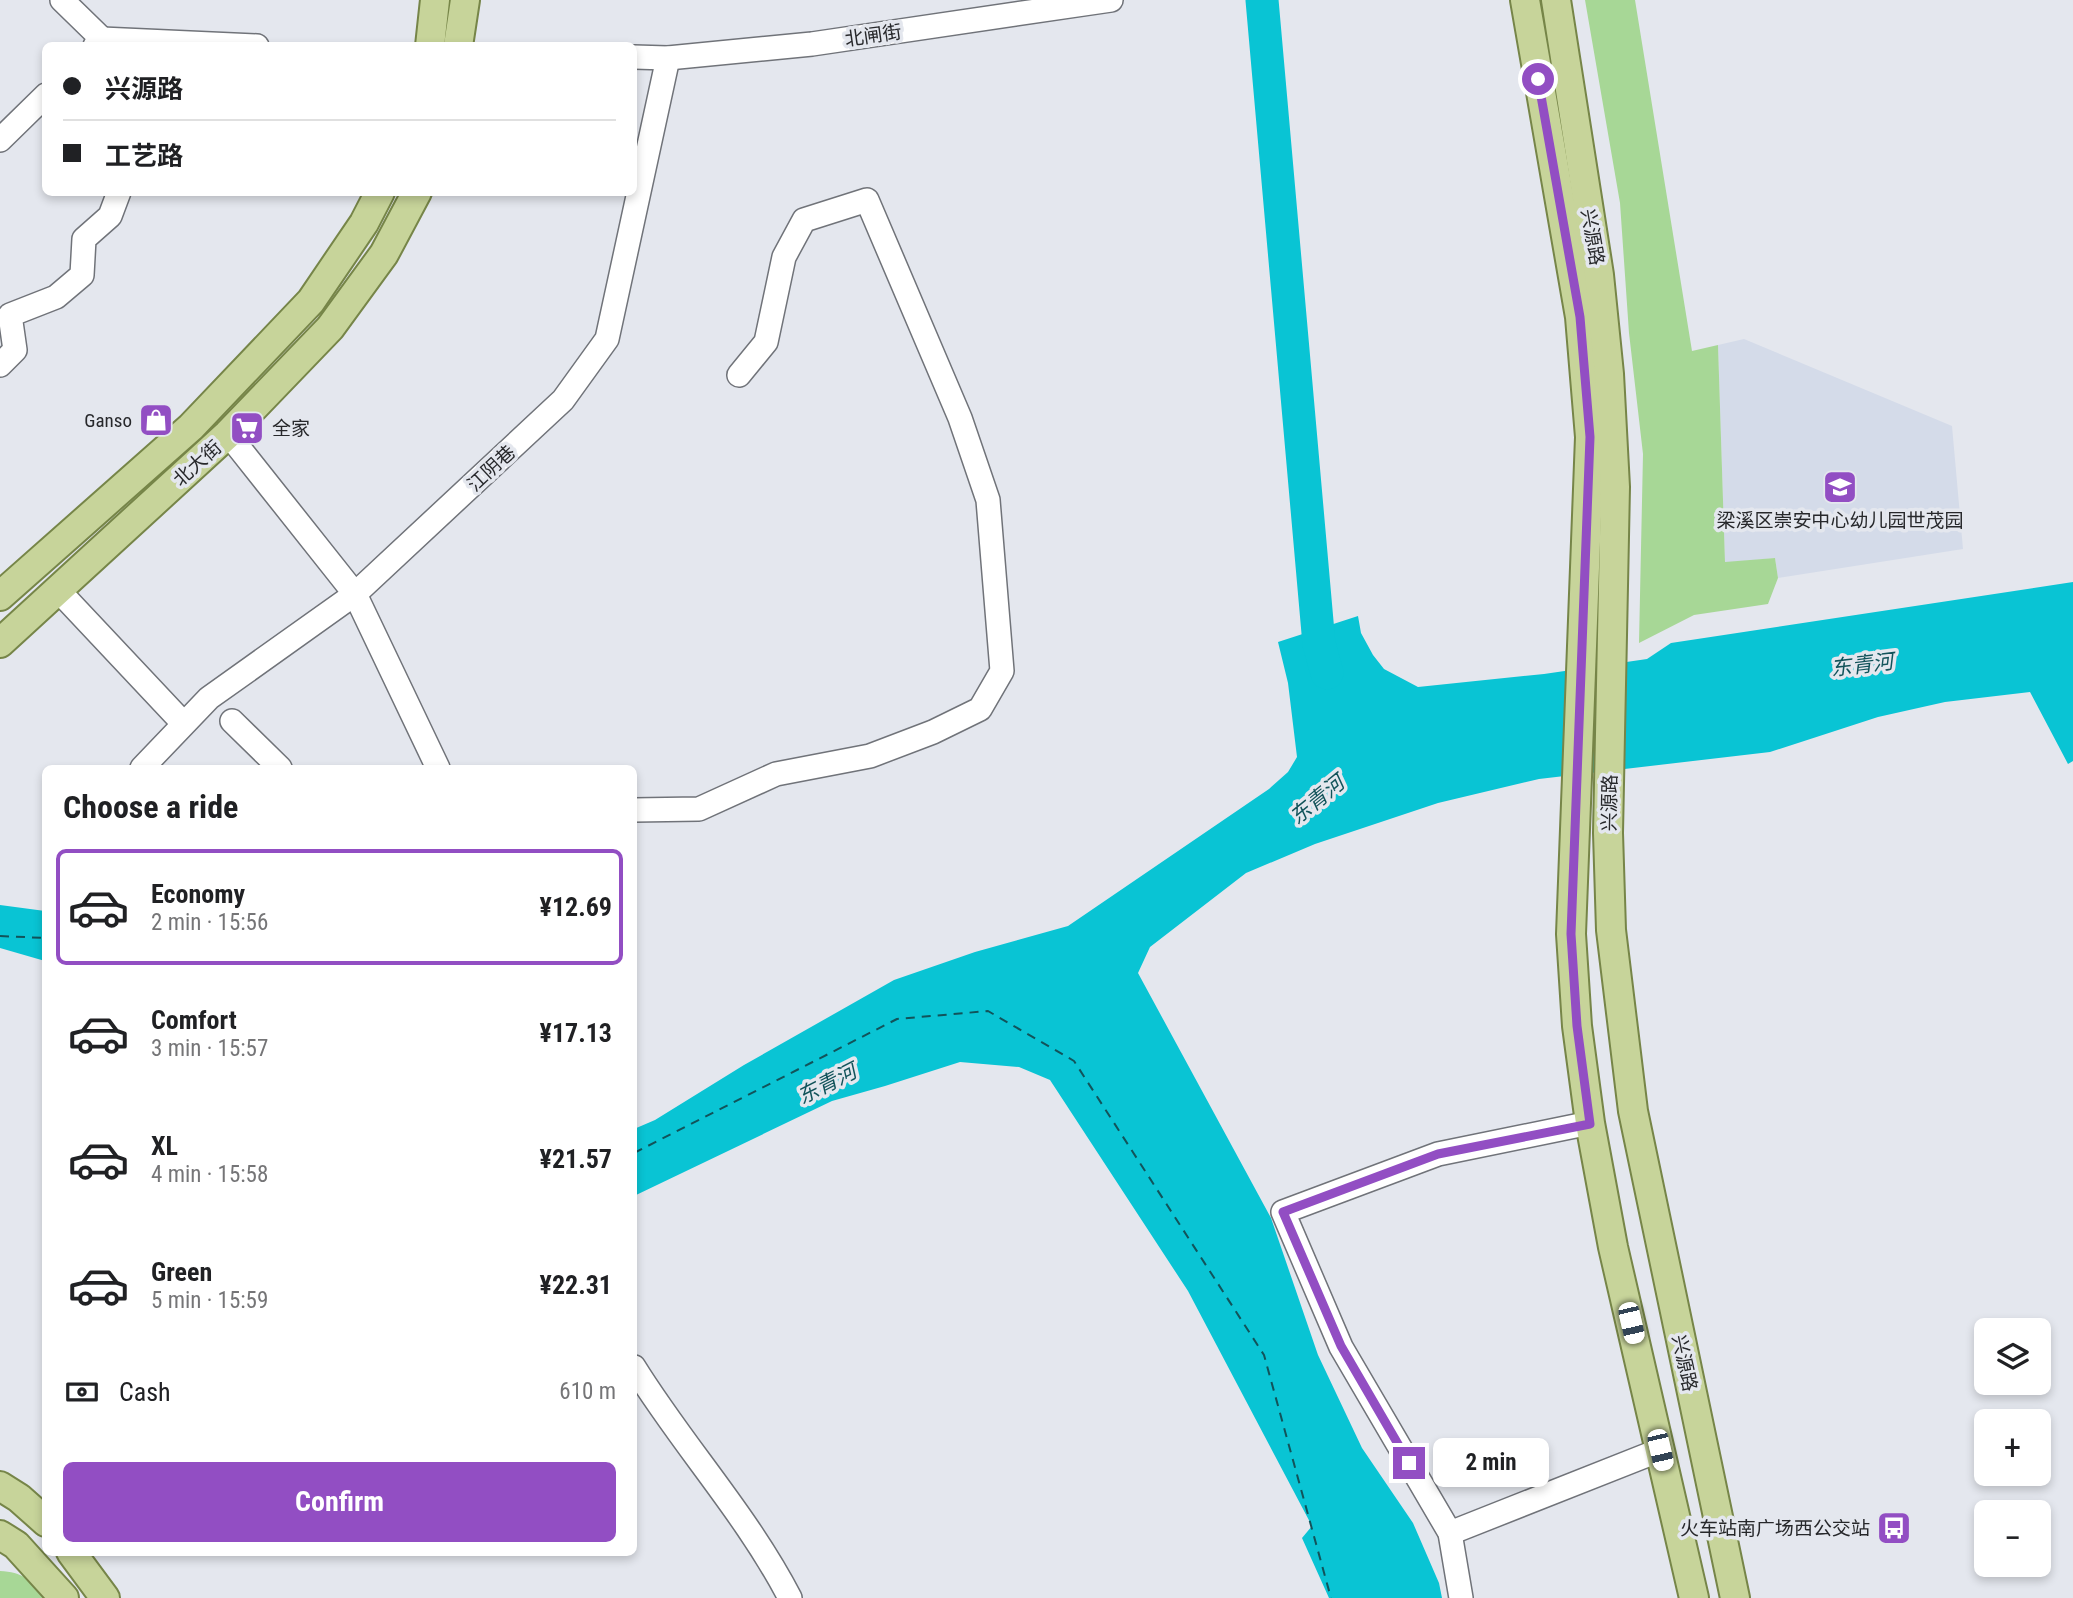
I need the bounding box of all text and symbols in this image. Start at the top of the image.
street label: 北闸街 [843,20,903,51]
route start [1522,63,1554,95]
text: 兴源路 [105,74,183,104]
text: 工艺路 [105,141,183,171]
street label: 兴源路 [1576,207,1609,267]
shop icon: Ganso [137,401,175,439]
place label: Ganso [84,409,132,432]
supermarket icon: 全家 [228,409,266,447]
place label: 全家 [272,417,310,440]
street label: 北大街 [168,436,226,491]
street label: 江阴巷 [463,441,520,496]
school or university icon: 梁溪区崇安中心幼儿园世茂园 [1821,468,1859,506]
place label: 梁溪区崇安中心幼儿园世茂园 [1716,509,1964,532]
water label: 东青河 [1829,649,1899,681]
water label: 东青河 [1285,768,1352,829]
street label: 兴源路 [1598,774,1621,832]
text: Choose a ride [63,788,238,826]
icon: car [67,876,130,939]
text: Economy [151,879,245,909]
text: ¥12.69 [540,892,612,922]
text: 2 min · 15:56 [151,909,268,936]
icon: car [67,1002,130,1065]
text: Comfort [151,1005,237,1035]
text: ¥17.13 [540,1018,612,1048]
text: 3 min · 15:57 [151,1035,268,1062]
water label: 东青河 [793,1057,864,1109]
icon: car [67,1128,130,1191]
text: XL [151,1131,178,1161]
text: ¥21.57 [540,1144,612,1174]
text: 4 min · 15:58 [151,1161,268,1188]
icon: car [67,1254,130,1317]
text: Green [151,1257,212,1287]
text: ¥22.31 [540,1270,612,1300]
text: 5 min · 15:59 [151,1287,268,1314]
car [1617,1300,1646,1346]
map controls [1974,1318,2051,1577]
button: layers [1974,1318,2051,1395]
street label: 兴源路 [1667,1333,1702,1393]
icon: cash [63,1373,101,1411]
text: Cash [119,1377,171,1407]
text: 610 m [559,1378,616,1405]
button: + [1974,1409,2051,1486]
car [1646,1427,1675,1473]
callout: 2 min [1434,1438,1549,1488]
route end [1393,1447,1425,1479]
text: 2 min [1465,1449,1517,1476]
button: Confirm [63,1462,616,1542]
button: − [1974,1500,2051,1577]
bus stop icon: 火车站南广场西公交站 [1875,1509,1913,1547]
place label: 火车站南广场西公交站 [1680,1517,1870,1540]

